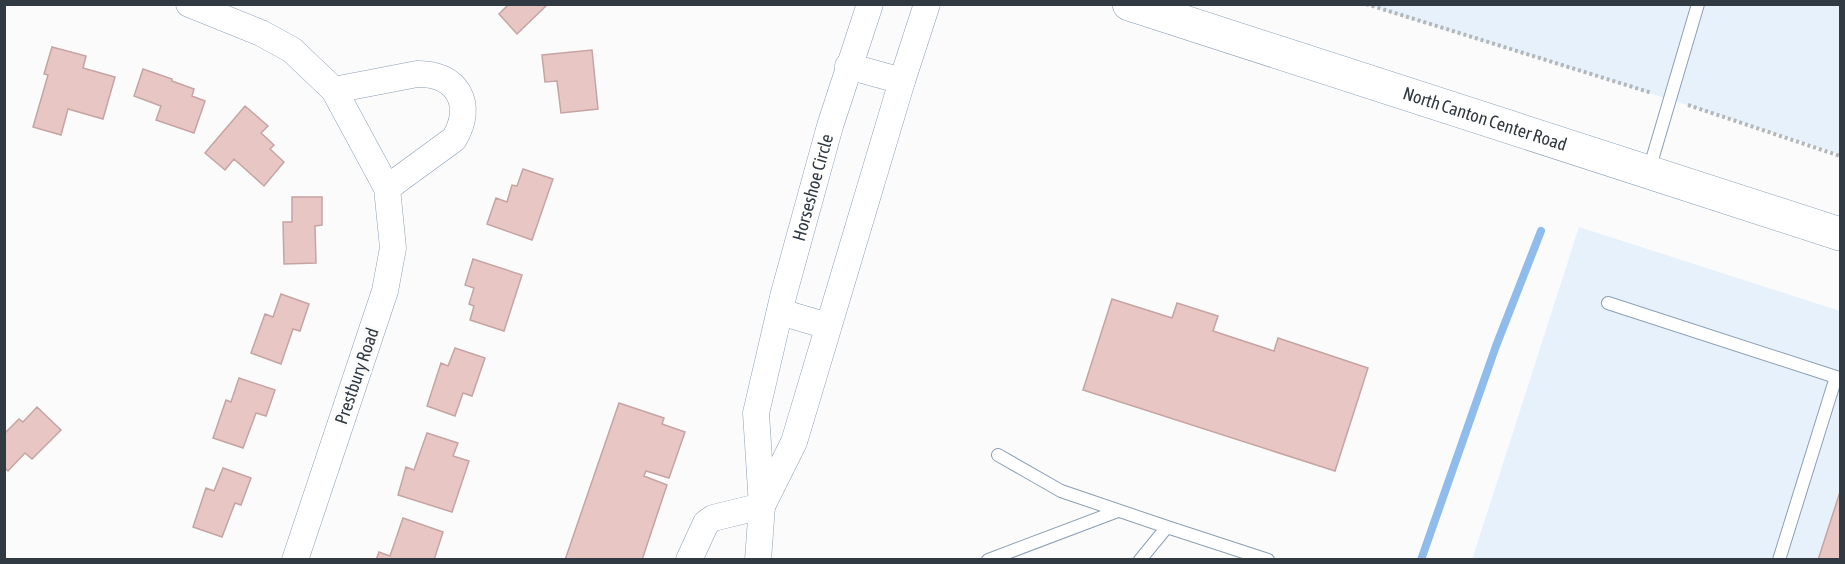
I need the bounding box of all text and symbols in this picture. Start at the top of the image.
street label: North Canton Center Road [1400,82,1570,155]
street label: Horseshoe Circle [788,132,837,243]
street label: Prestbury Road [330,325,383,427]

